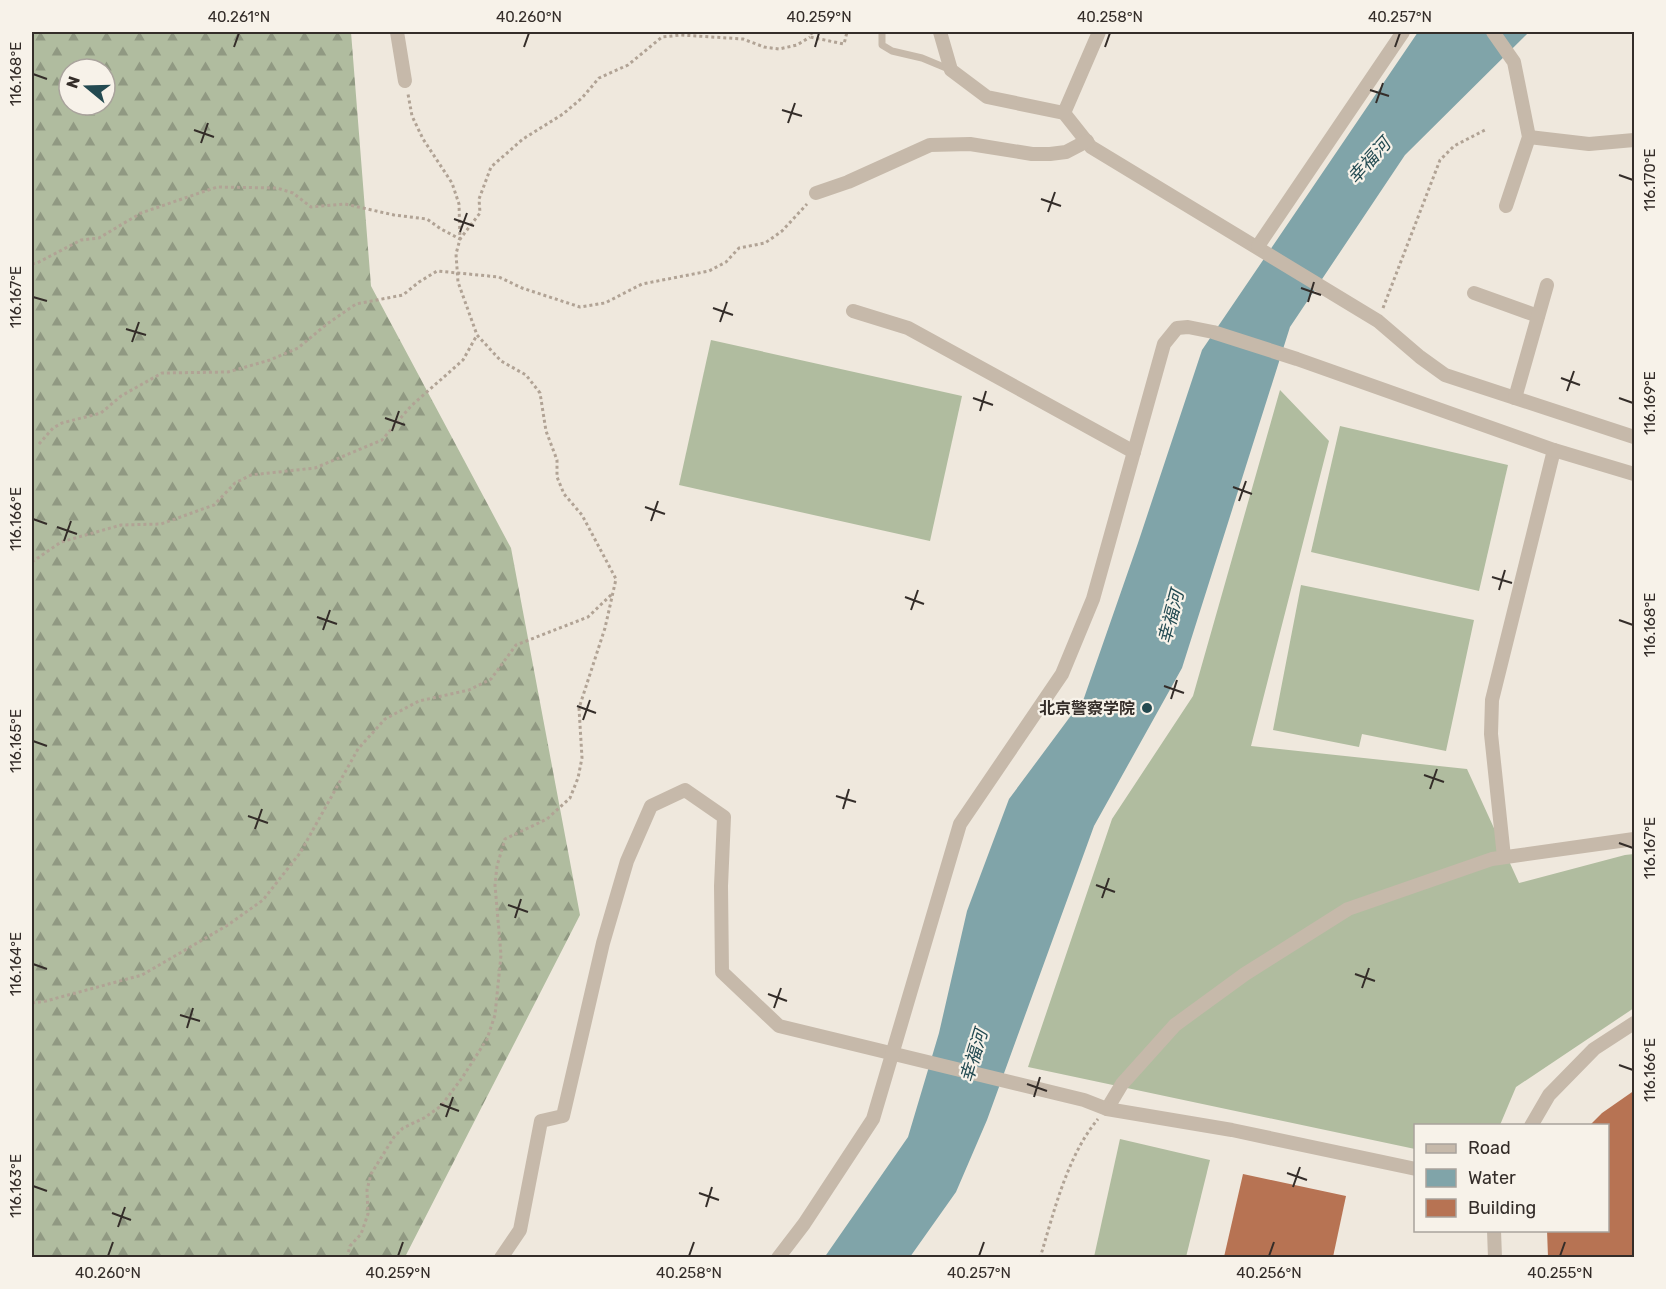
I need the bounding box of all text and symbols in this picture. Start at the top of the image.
text: 40.261°N [208,8,270,26]
text: 40.260°N [496,8,562,26]
text: 40.259°N [786,8,852,26]
text: 40.258°N [1077,8,1143,26]
text: 40.257°N [1368,8,1432,26]
text: 116.168°E [7,42,25,106]
north arrow [57,57,117,117]
text: N [62,74,84,91]
water label: 幸福河 [1343,131,1397,188]
text: 116.170°E [1641,148,1659,212]
text: 116.167°E [7,266,25,328]
text: 116.169°E [1641,371,1659,435]
text: 116.166°E [7,487,25,551]
water label: 幸福河 [1153,585,1189,646]
text: 116.168°E [1641,593,1659,657]
place label: 北京警察学院 [1039,699,1135,718]
marker: 北京警察学院 [1140,701,1154,715]
text: 116.165°E [7,709,25,773]
text: 116.167°E [1641,817,1659,879]
text: 116.164°E [7,932,25,996]
water label: 幸福河 [956,1024,993,1085]
text: 116.166°E [1641,1038,1659,1102]
legend [1414,1124,1609,1232]
text: Road [1468,1137,1511,1159]
text: 116.163°E [7,1154,25,1218]
text: Water [1468,1167,1516,1189]
text: Building [1468,1197,1536,1219]
text: 40.260°N [75,1264,141,1282]
text: 40.259°N [365,1264,431,1282]
text: 40.258°N [656,1264,722,1282]
text: 40.257°N [947,1264,1011,1282]
text: 40.256°N [1236,1264,1302,1282]
text: 40.255°N [1527,1264,1593,1282]

